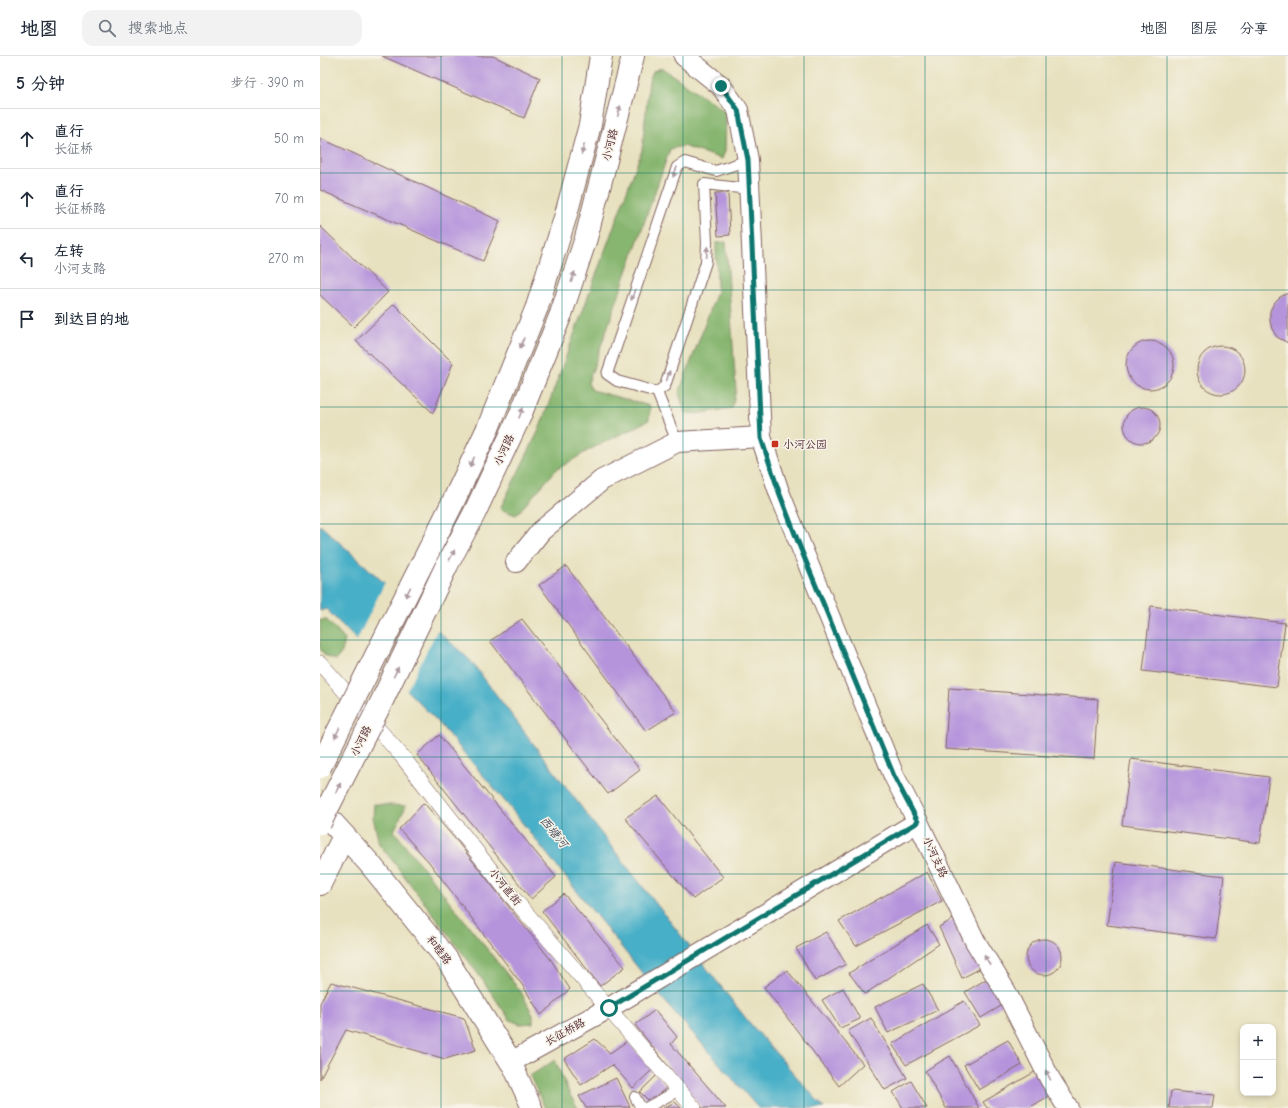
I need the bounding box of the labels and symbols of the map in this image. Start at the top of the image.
route end [712,77,730,95]
one-way arrow [616,105,622,117]
street label: 小河路 [600,127,620,163]
one-way arrow [580,143,586,155]
one-way arrow [672,167,678,179]
one-way arrow [703,246,710,258]
one-way arrow [571,270,577,282]
one-way arrow [630,290,636,302]
one-way arrow [519,337,525,349]
one-way arrow [666,369,672,381]
one-way arrow [519,406,525,418]
street label: 小河路 [491,432,517,468]
place label: 小河公园 [783,438,827,451]
marker: 小河公园 [770,439,780,449]
one-way arrow [469,457,475,468]
one-way arrow [449,549,456,561]
one-way arrow [405,586,411,597]
one-way arrow [393,666,399,677]
street label: 小河路 [348,723,374,759]
one-way arrow [334,727,341,739]
one-way arrow [334,782,341,794]
water label: 西塘河 [537,814,572,852]
street label: 小河支路 [920,834,950,880]
street label: 小河直街 [486,866,525,909]
street label: 和睦路 [424,933,454,967]
one-way arrow [983,954,990,966]
route start [600,999,618,1017]
street label: 长征桥路 [543,1016,587,1048]
one-way arrow [1044,1069,1051,1080]

